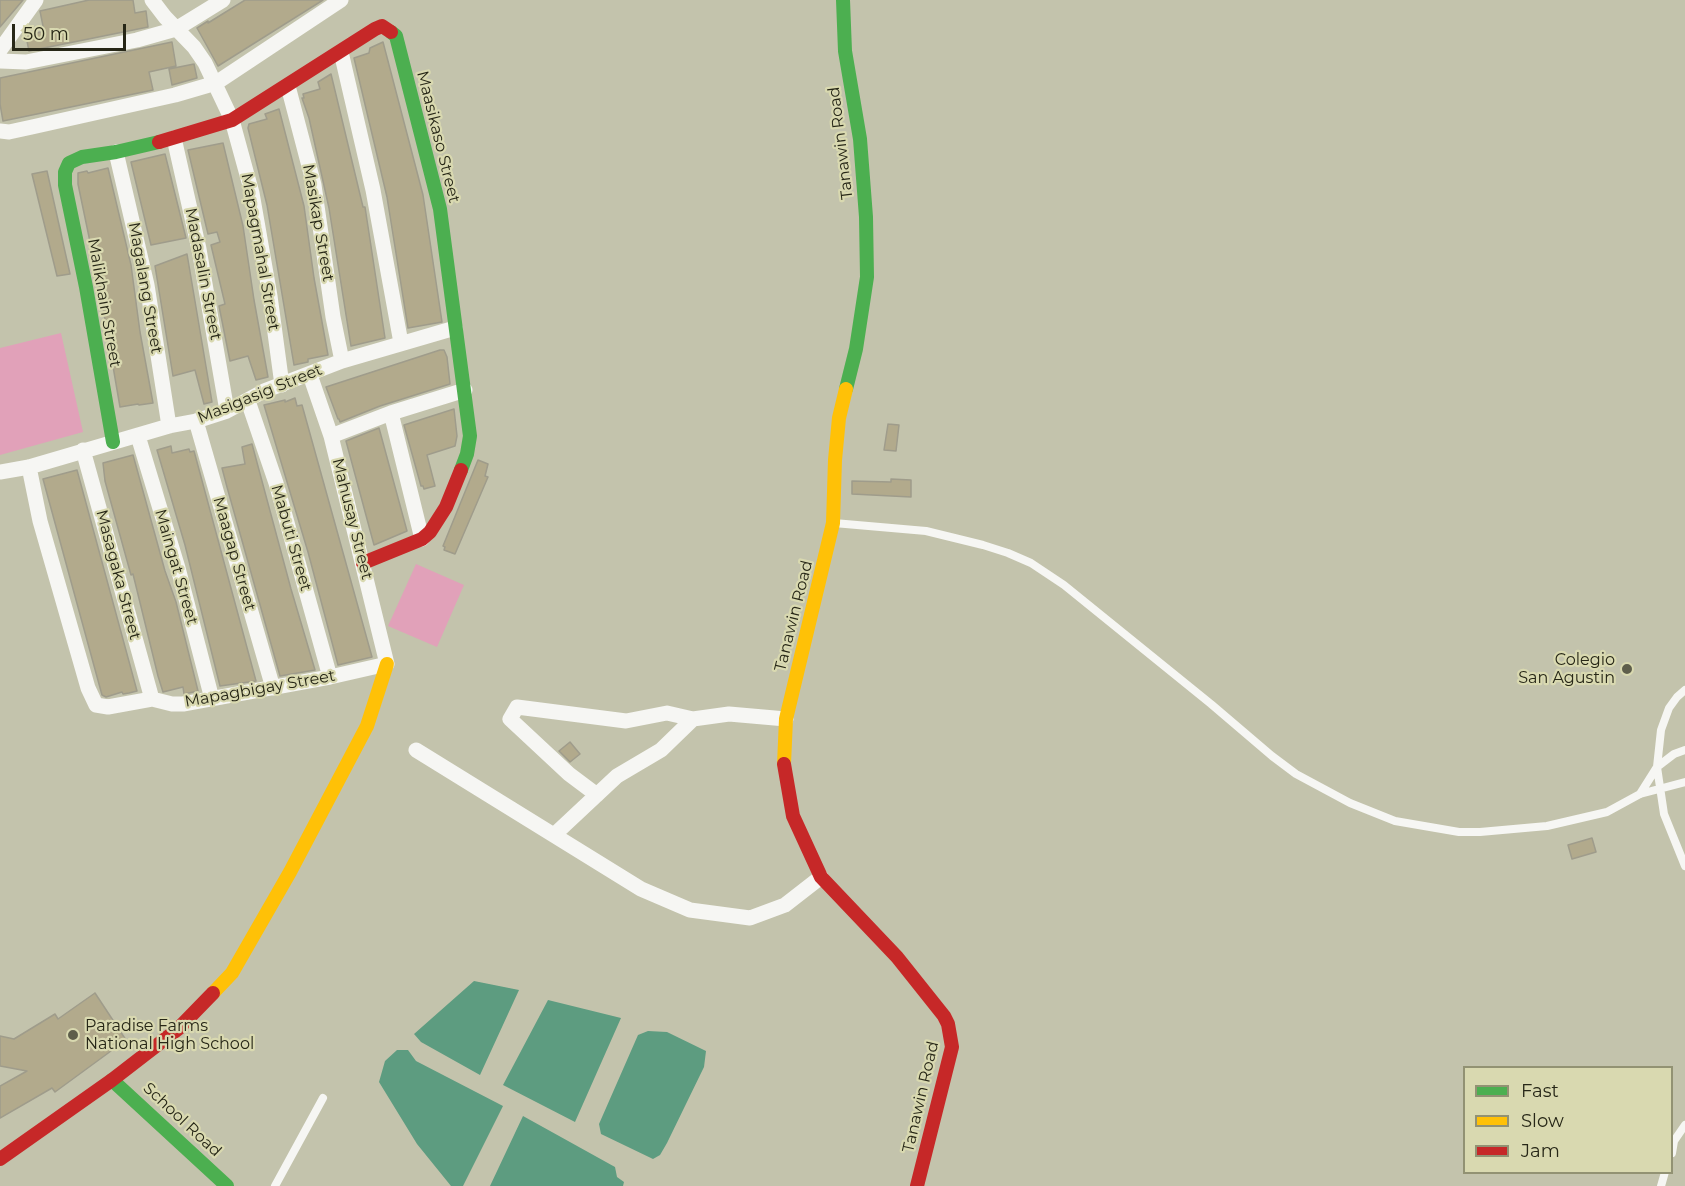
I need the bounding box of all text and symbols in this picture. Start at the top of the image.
scale bar [15,12,129,50]
text: 50 m [23,23,69,45]
street label: Maasikaso Street [412,69,464,205]
street label: Tanawin Road [825,86,857,200]
street label: Masikap Street [298,163,338,283]
street label: Mapagmahal Street [237,172,283,332]
street label: Madasalin Street [181,206,225,342]
street label: Magalang Street [124,221,166,355]
street label: Malikhain Street [83,237,125,369]
street label: Masigasig Street [195,360,325,428]
street label: Mahusay Street [328,456,376,582]
street label: Mabuti Street [267,483,315,593]
street label: Maagap Street [209,495,259,613]
street label: Maingat Street [150,507,202,627]
street label: Masagaka Street [91,508,145,642]
street label: Tanawin Road [771,559,817,673]
place label: Colegio San Agustin [1518,650,1615,688]
marker: Colegio San Agustin [1620,662,1634,676]
street label: Mapagbigay Street [183,666,337,712]
place label: Paradise Farms National High School [85,1016,254,1054]
marker: Paradise Farms National High School [66,1028,80,1042]
street label: Tanawin Road [899,1040,943,1154]
legend [1463,1066,1673,1174]
street label: School Road [139,1079,225,1161]
text: Fast [1521,1080,1559,1102]
text: Slow [1521,1110,1564,1132]
text: Jam [1521,1140,1560,1162]

